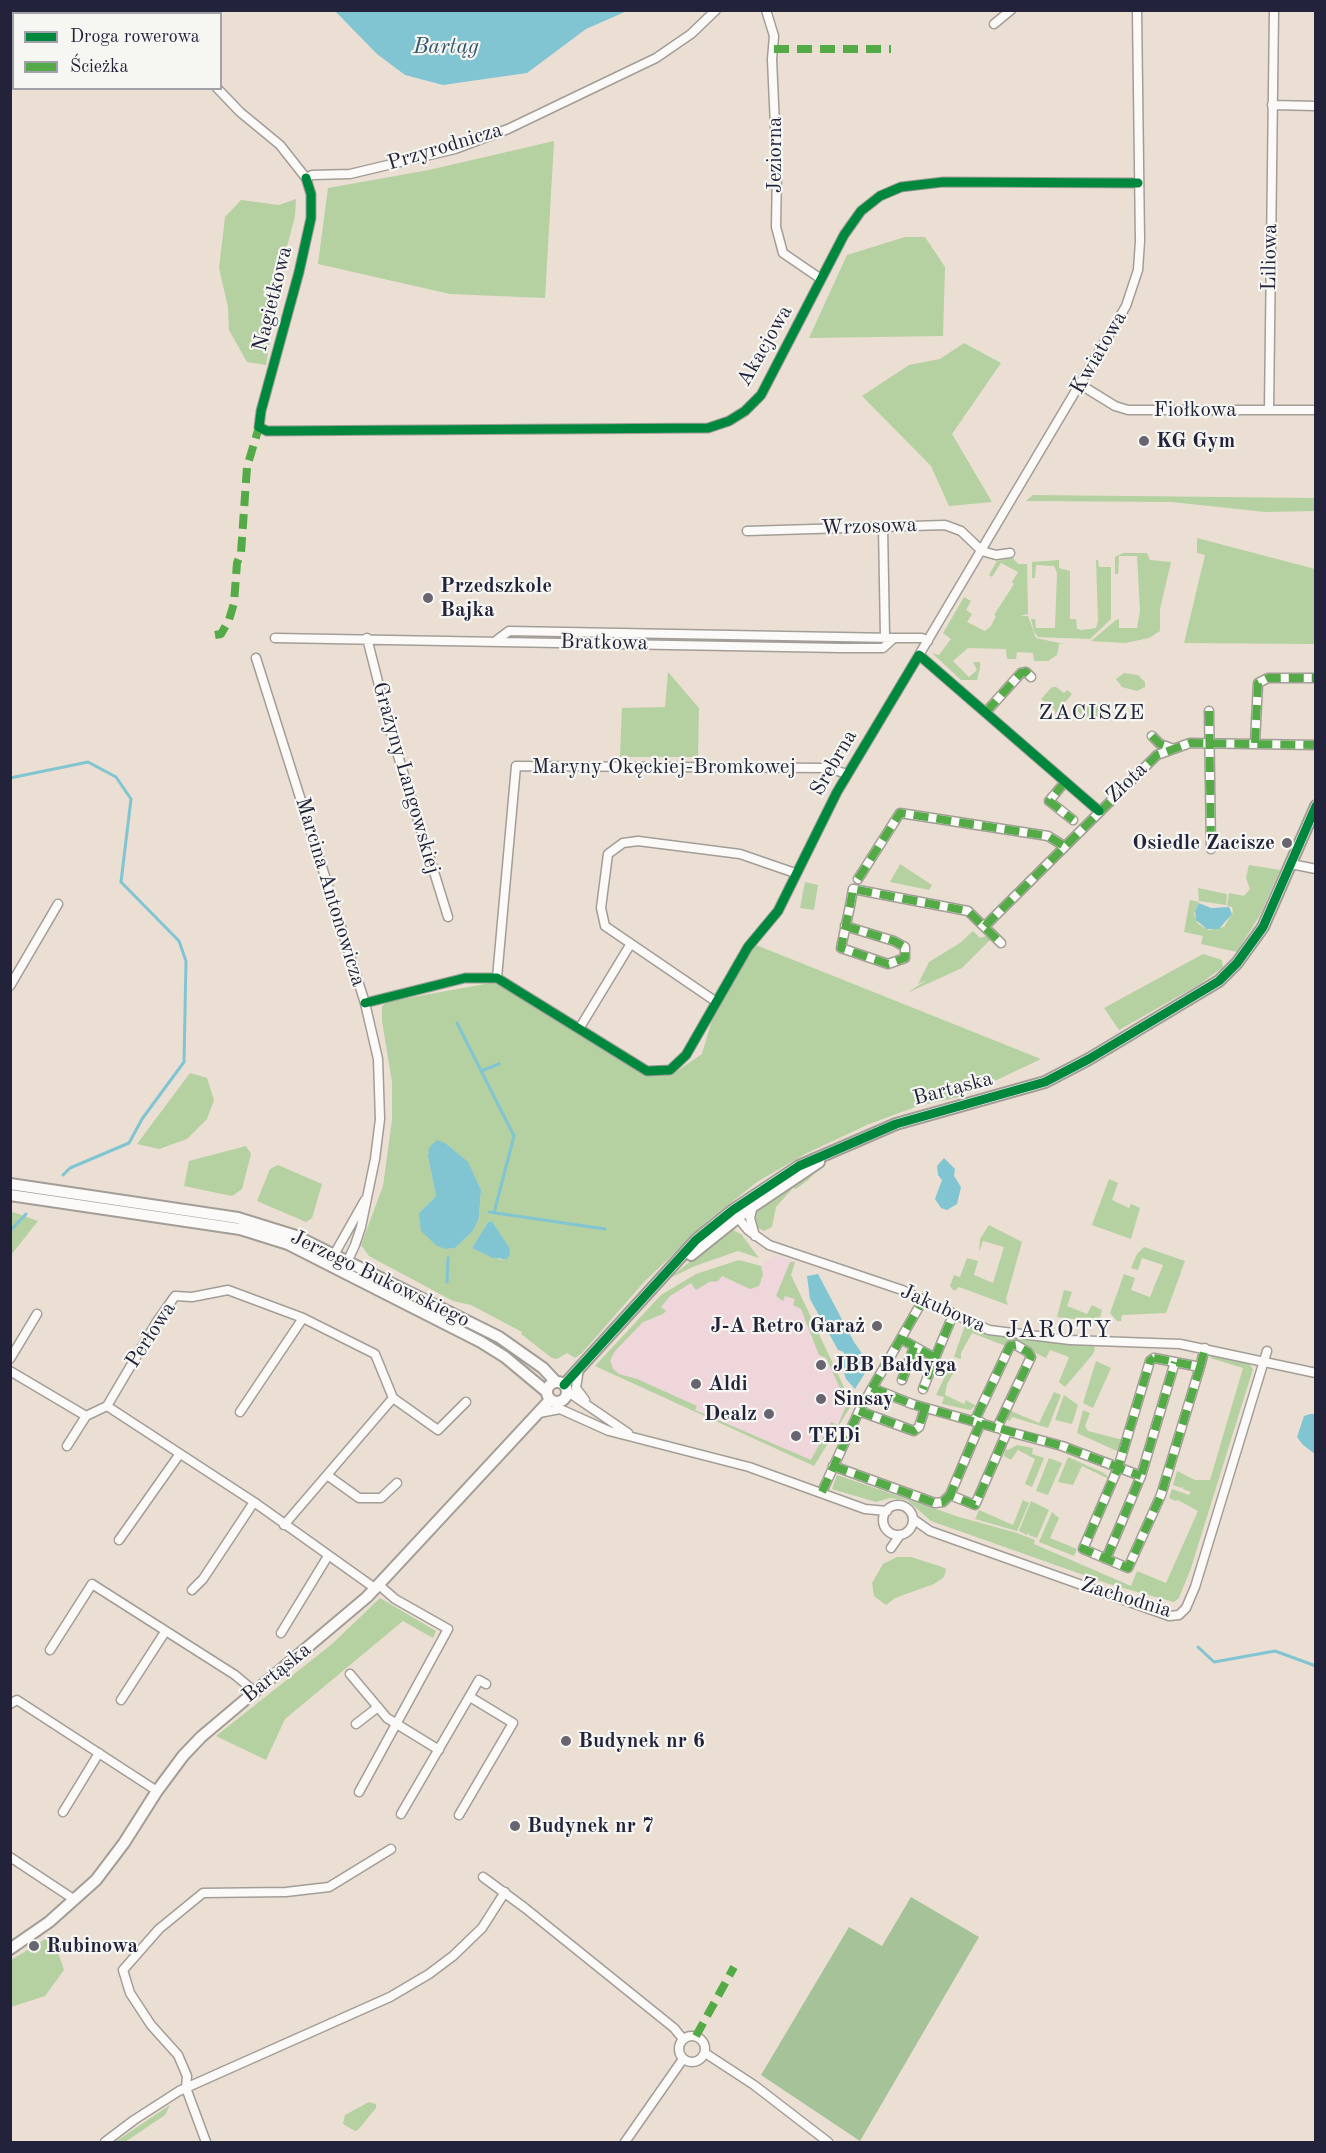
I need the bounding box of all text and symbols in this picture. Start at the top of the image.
legend [12,12,222,90]
text: Droga rowerowa [70,28,200,46]
water label: Bartąg [413,34,479,60]
text: Ścieżka [70,58,128,76]
street label: Jeziorna [762,117,788,193]
street label: Przyrodnicza [384,118,506,176]
street label: Liliowa [1257,223,1283,291]
street label: Nagietkowa [248,244,298,354]
street label: Akacjowa [732,301,798,391]
street label: Kwiatowa [1065,307,1133,399]
street label: Fiołkowa [1153,397,1237,423]
place label: KG Gym [1156,428,1235,454]
marker: KG Gym [1137,434,1151,448]
street label: Wrzosowa [821,513,917,541]
place label: Przedszkole Bajka [440,573,552,623]
marker: Przedszkole Bajka [421,591,435,605]
street label: Bratkowa [560,630,648,656]
street label: Grażyny Langowskiej [367,679,445,877]
district label: ZACISZE [1038,700,1146,726]
street label: Srebrna [805,725,863,801]
street label: Maryny Okęckiej-Bromkowej [532,754,796,780]
street label: Złota [1101,757,1153,809]
street label: Marcina Antonowicza [289,794,371,990]
place label: Osiedle Zacisze [1132,830,1275,856]
marker: Osiedle Zacisze [1280,836,1294,850]
street label: Bartąska [910,1066,996,1112]
street label: Jerzego Bukowskiego [286,1225,474,1333]
street label: Jakubowa [896,1279,990,1339]
street label: Perłowa [120,1297,182,1373]
place label: J-A Retro Garaż [710,1313,865,1339]
district label: JAROTY [1005,1317,1113,1345]
marker: J-A Retro Garaż [870,1319,884,1333]
place label: JBB Bałdyga [833,1352,957,1378]
marker: JBB Bałdyga [814,1358,828,1372]
place label: Aldi [708,1371,748,1397]
marker: Aldi [689,1377,703,1391]
place label: Sinsay [833,1386,894,1412]
marker: Sinsay [814,1392,828,1406]
place label: Dealz [704,1401,757,1427]
marker: Dealz [762,1407,776,1421]
place label: TEDi [808,1423,860,1449]
marker: TEDi [789,1429,803,1443]
street label: Zachodnia [1078,1572,1174,1624]
street label: Bartąska [237,1638,317,1708]
place label: Budynek nr 6 [578,1728,705,1754]
marker: Budynek nr 6 [559,1734,573,1748]
place label: Budynek nr 7 [527,1813,654,1839]
marker: Budynek nr 7 [508,1819,522,1833]
place label: Rubinowa [46,1933,138,1959]
marker: Rubinowa [27,1939,41,1953]

